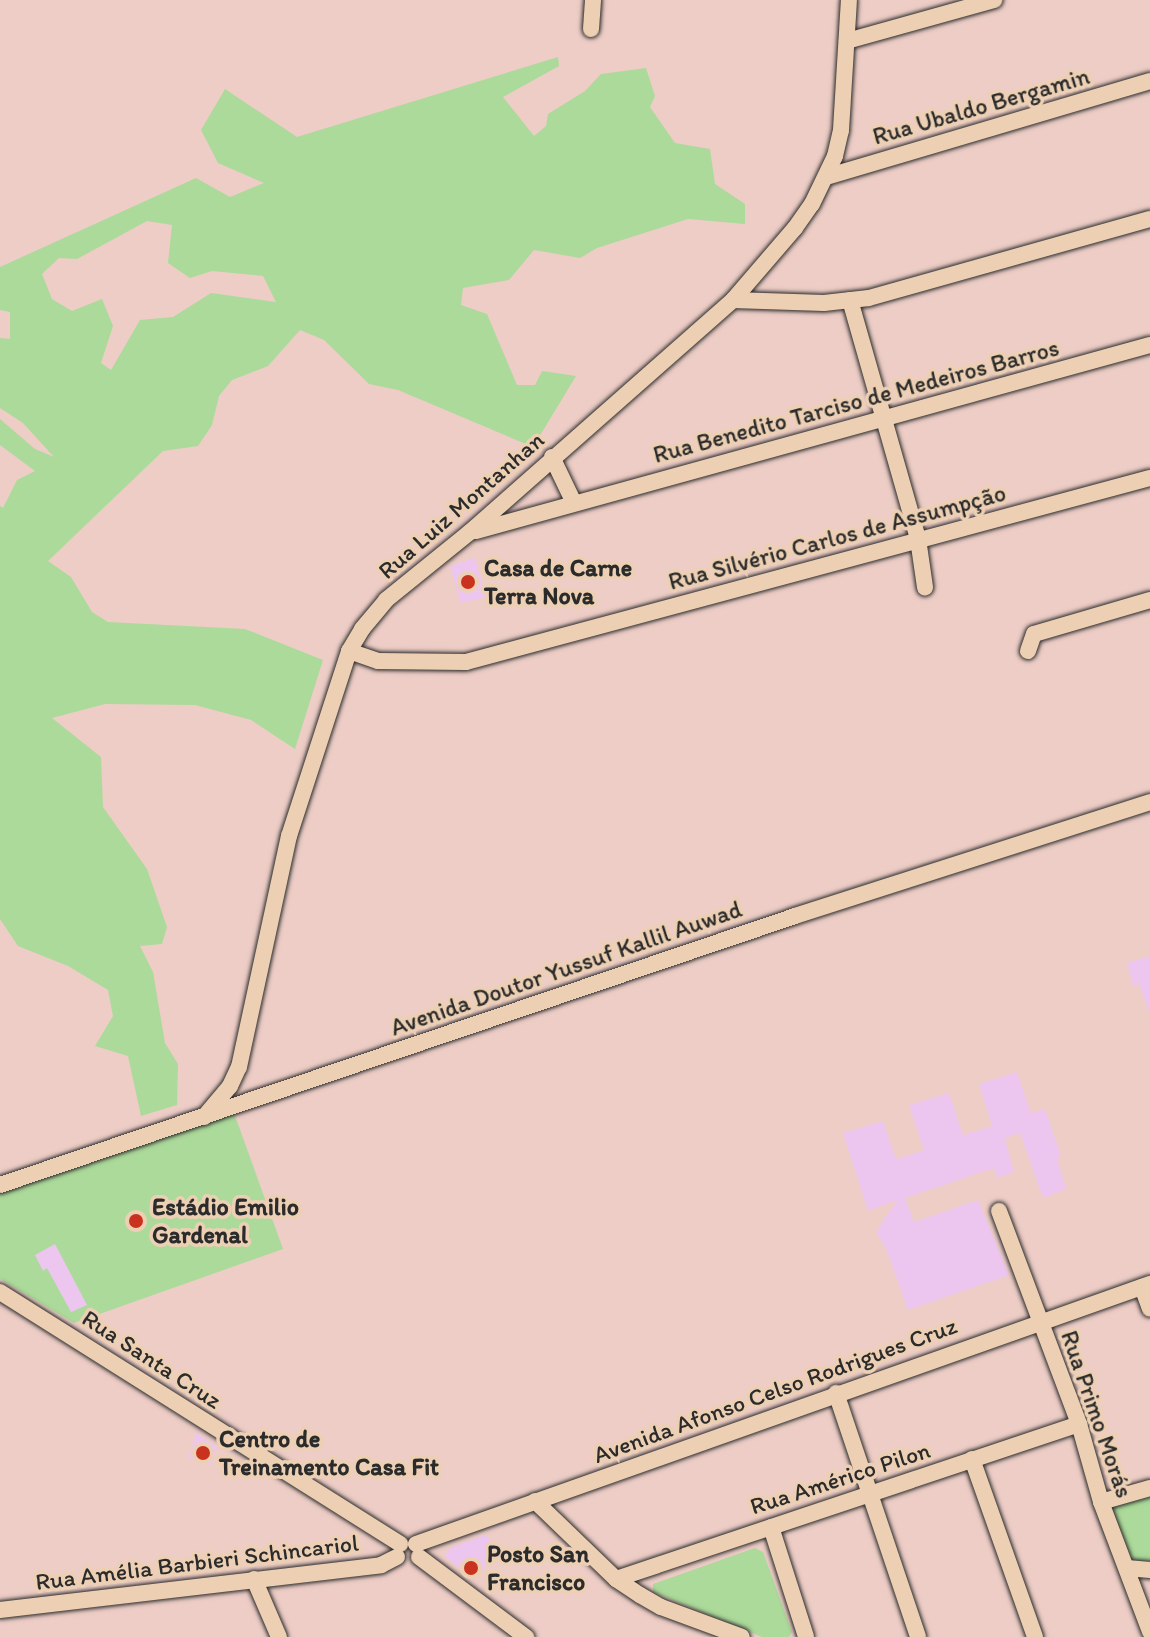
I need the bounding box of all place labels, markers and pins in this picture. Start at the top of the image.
place label: Casa de Carne Terra Nova [484,554,631,610]
marker: Casa de Carne Terra Nova [459,573,477,591]
place label: Estádio Emilio Gardenal [152,1193,299,1249]
marker: Estádio Emilio Gardenal [127,1212,145,1230]
place label: Centro de Treinamento Casa Fit [219,1425,438,1481]
marker: Centro de Treinamento Casa Fit [194,1444,212,1462]
place label: Posto San Francisco [487,1540,589,1596]
marker: Posto San Francisco [462,1559,480,1577]

